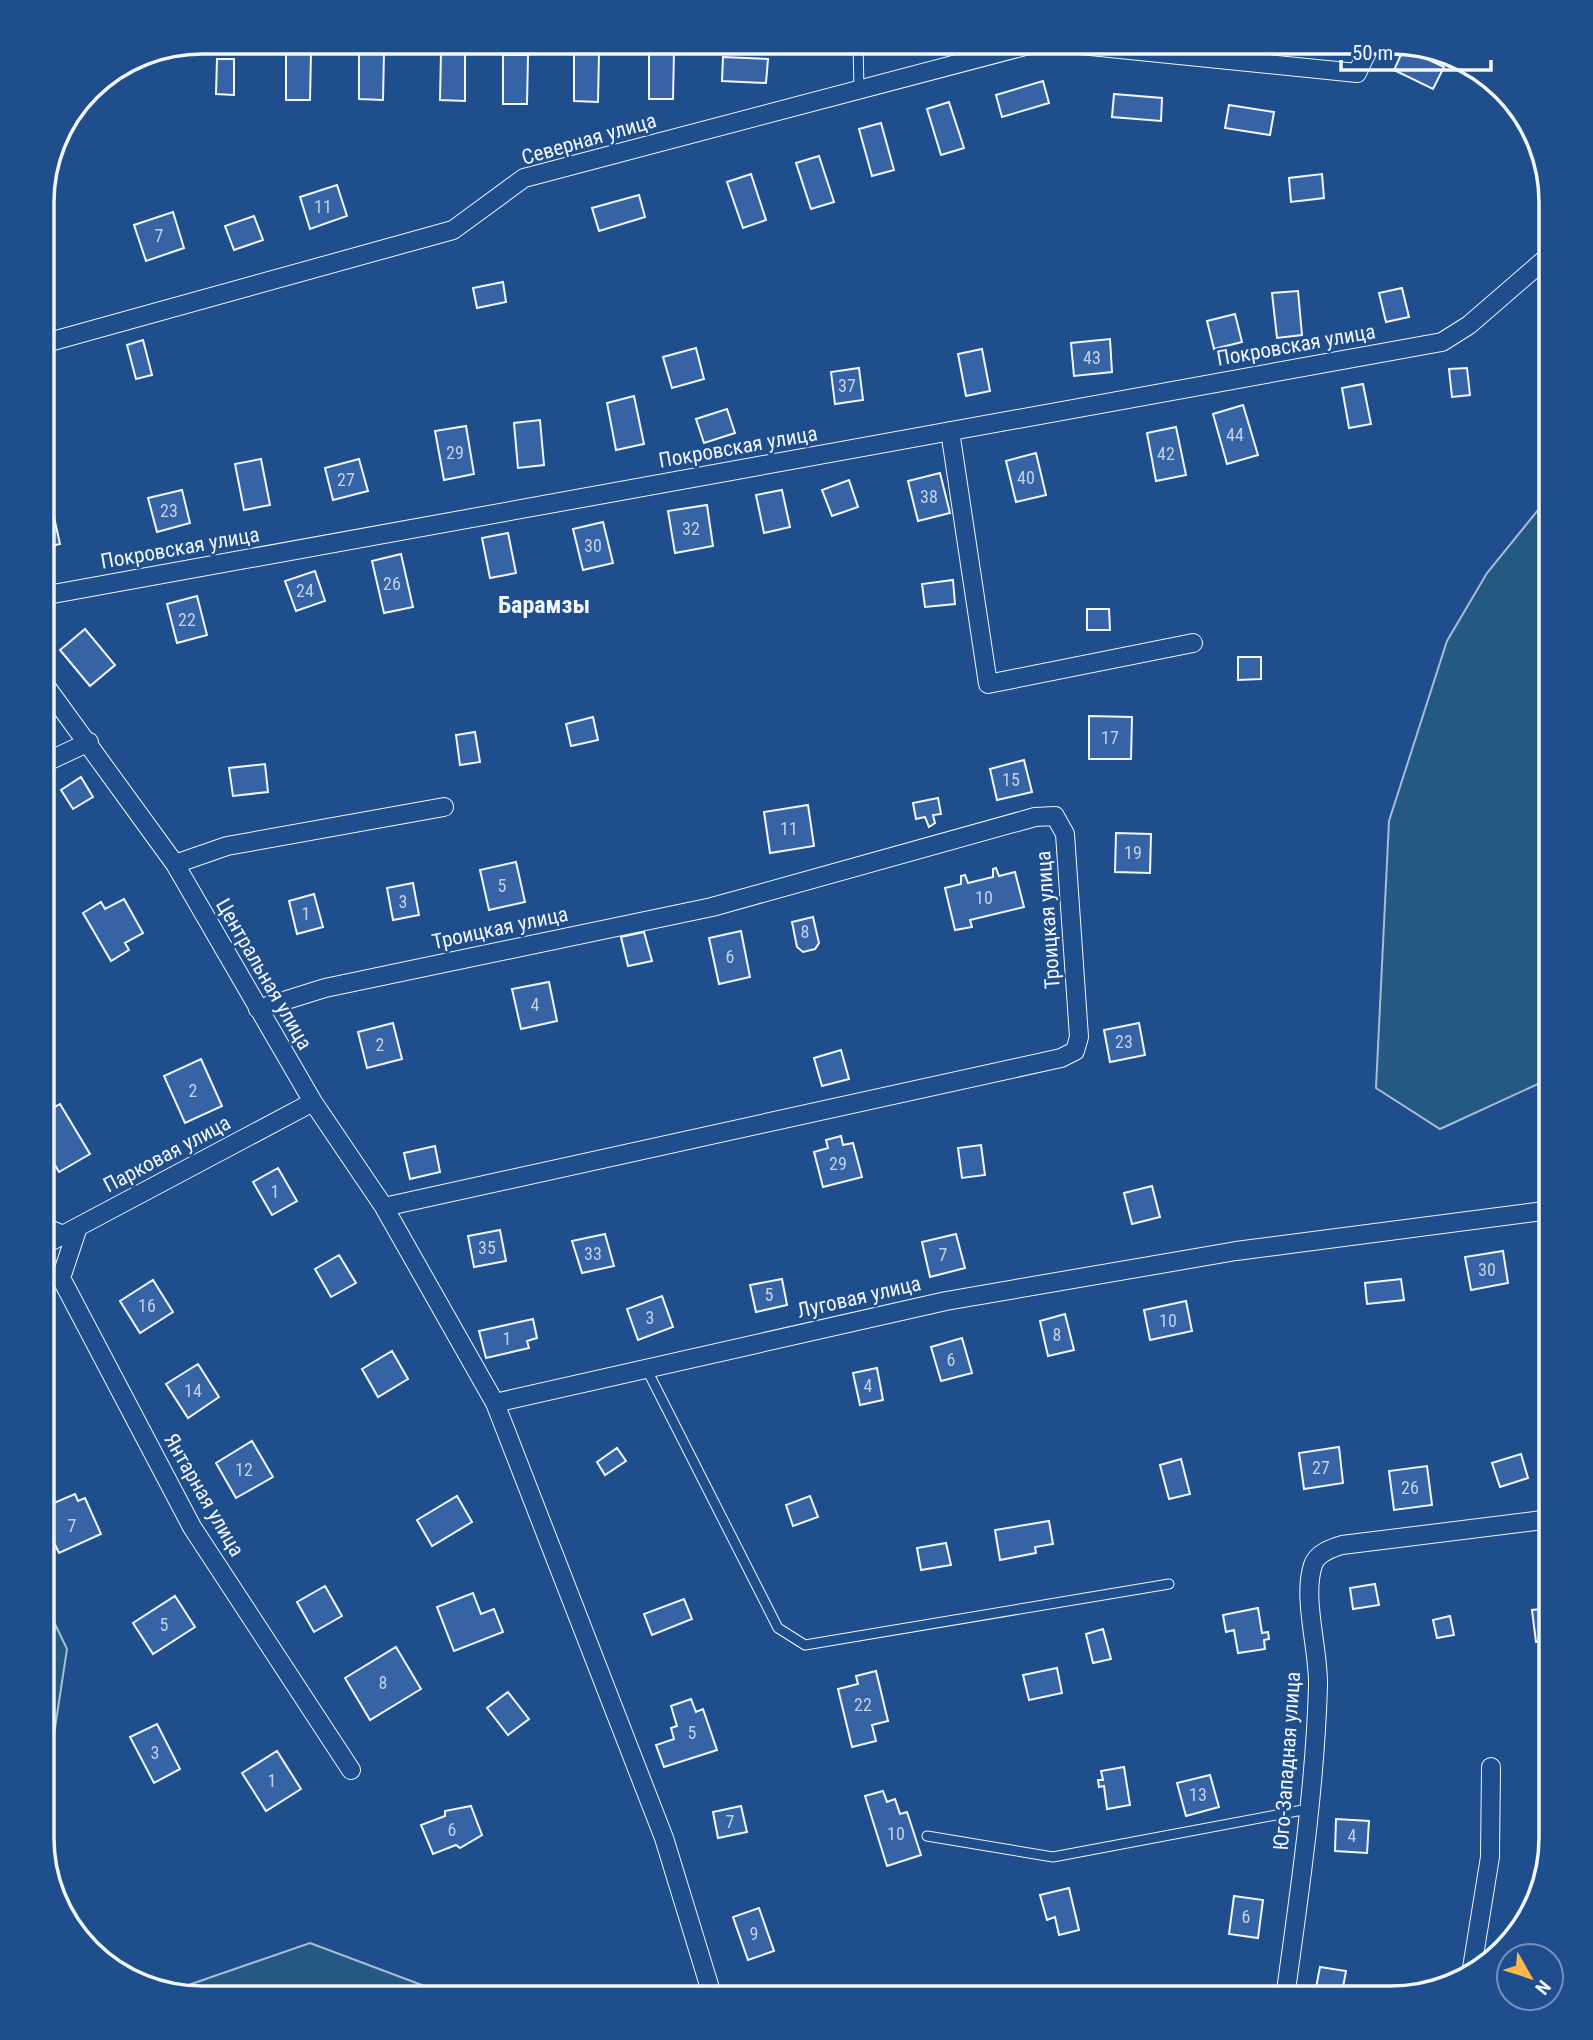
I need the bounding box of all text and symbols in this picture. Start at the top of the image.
scale bar [1341,28,1492,72]
text: 50 m [1352,41,1393,65]
street label: Северная улица [519,108,659,170]
house number: 11 [314,196,332,217]
house number: 7 [155,225,164,246]
street label: Покровская улица [1215,319,1377,371]
house number: 43 [1083,347,1101,368]
house number: 37 [838,375,856,396]
street label: Покровская улица [657,421,819,473]
house number: 44 [1226,424,1244,445]
house number: 29 [446,442,464,463]
house number: 42 [1157,443,1175,464]
house number: 40 [1017,467,1035,488]
house number: 27 [337,469,355,490]
house number: 38 [920,486,938,507]
house number: 23 [160,500,178,521]
house number: 32 [682,518,700,539]
street label: Покровская улица [99,522,261,574]
house number: 30 [584,535,602,556]
house number: 26 [383,573,401,594]
house number: 24 [296,580,314,601]
district label: Барамзы [498,591,590,619]
house number: 22 [178,609,196,630]
house number: 17 [1101,727,1119,748]
house number: 15 [1002,769,1020,790]
house number: 11 [780,818,798,839]
house number: 19 [1124,842,1142,863]
street label: Троицкая улица [1031,850,1065,990]
house number: 5 [498,875,507,896]
house number: 10 [975,887,993,908]
house number: 3 [399,891,407,912]
street label: Центральная улица [211,894,317,1054]
street label: Троицкая улица [430,902,570,954]
house number: 1 [302,903,310,924]
house number: 8 [801,921,809,942]
house number: 6 [726,946,734,967]
house number: 4 [531,994,540,1015]
house number: 23 [1115,1031,1133,1052]
house number: 2 [376,1034,385,1055]
house number: 2 [189,1080,198,1101]
street label: Парковая улица [99,1110,235,1198]
house number: 29 [829,1153,847,1174]
house number: 1 [271,1181,279,1202]
house number: 35 [478,1237,496,1258]
house number: 33 [584,1243,602,1264]
house number: 7 [939,1244,948,1265]
house number: 30 [1478,1259,1496,1280]
street label: Луговая улица [795,1271,923,1323]
house number: 5 [765,1284,774,1305]
house number: 16 [138,1295,156,1316]
house number: 3 [646,1307,654,1328]
house number: 10 [1159,1310,1177,1331]
house number: 8 [1053,1324,1061,1345]
house number: 1 [503,1328,511,1349]
house number: 6 [947,1349,955,1370]
house number: 4 [864,1375,873,1396]
house number: 14 [184,1380,202,1401]
street label: Янтарная улица [159,1429,249,1561]
house number: 27 [1312,1457,1330,1478]
house number: 12 [235,1459,253,1480]
house number: 26 [1401,1477,1419,1498]
house number: 7 [68,1515,77,1536]
house number: 5 [160,1614,169,1635]
street label: Юго-Западная улица [1269,1671,1305,1851]
house number: 8 [379,1672,387,1693]
house number: 22 [854,1694,872,1715]
house number: 5 [688,1722,697,1743]
house number: 3 [151,1742,159,1763]
house number: 1 [268,1770,276,1791]
house number: 13 [1189,1784,1207,1805]
house number: 7 [726,1811,735,1832]
house number: 6 [448,1819,456,1840]
house number: 10 [887,1823,905,1844]
house number: 4 [1348,1825,1357,1846]
house number: 6 [1242,1906,1250,1927]
house number: 9 [750,1923,758,1944]
north arrow [1495,1942,1565,2012]
text: N [1530,1976,1555,1999]

